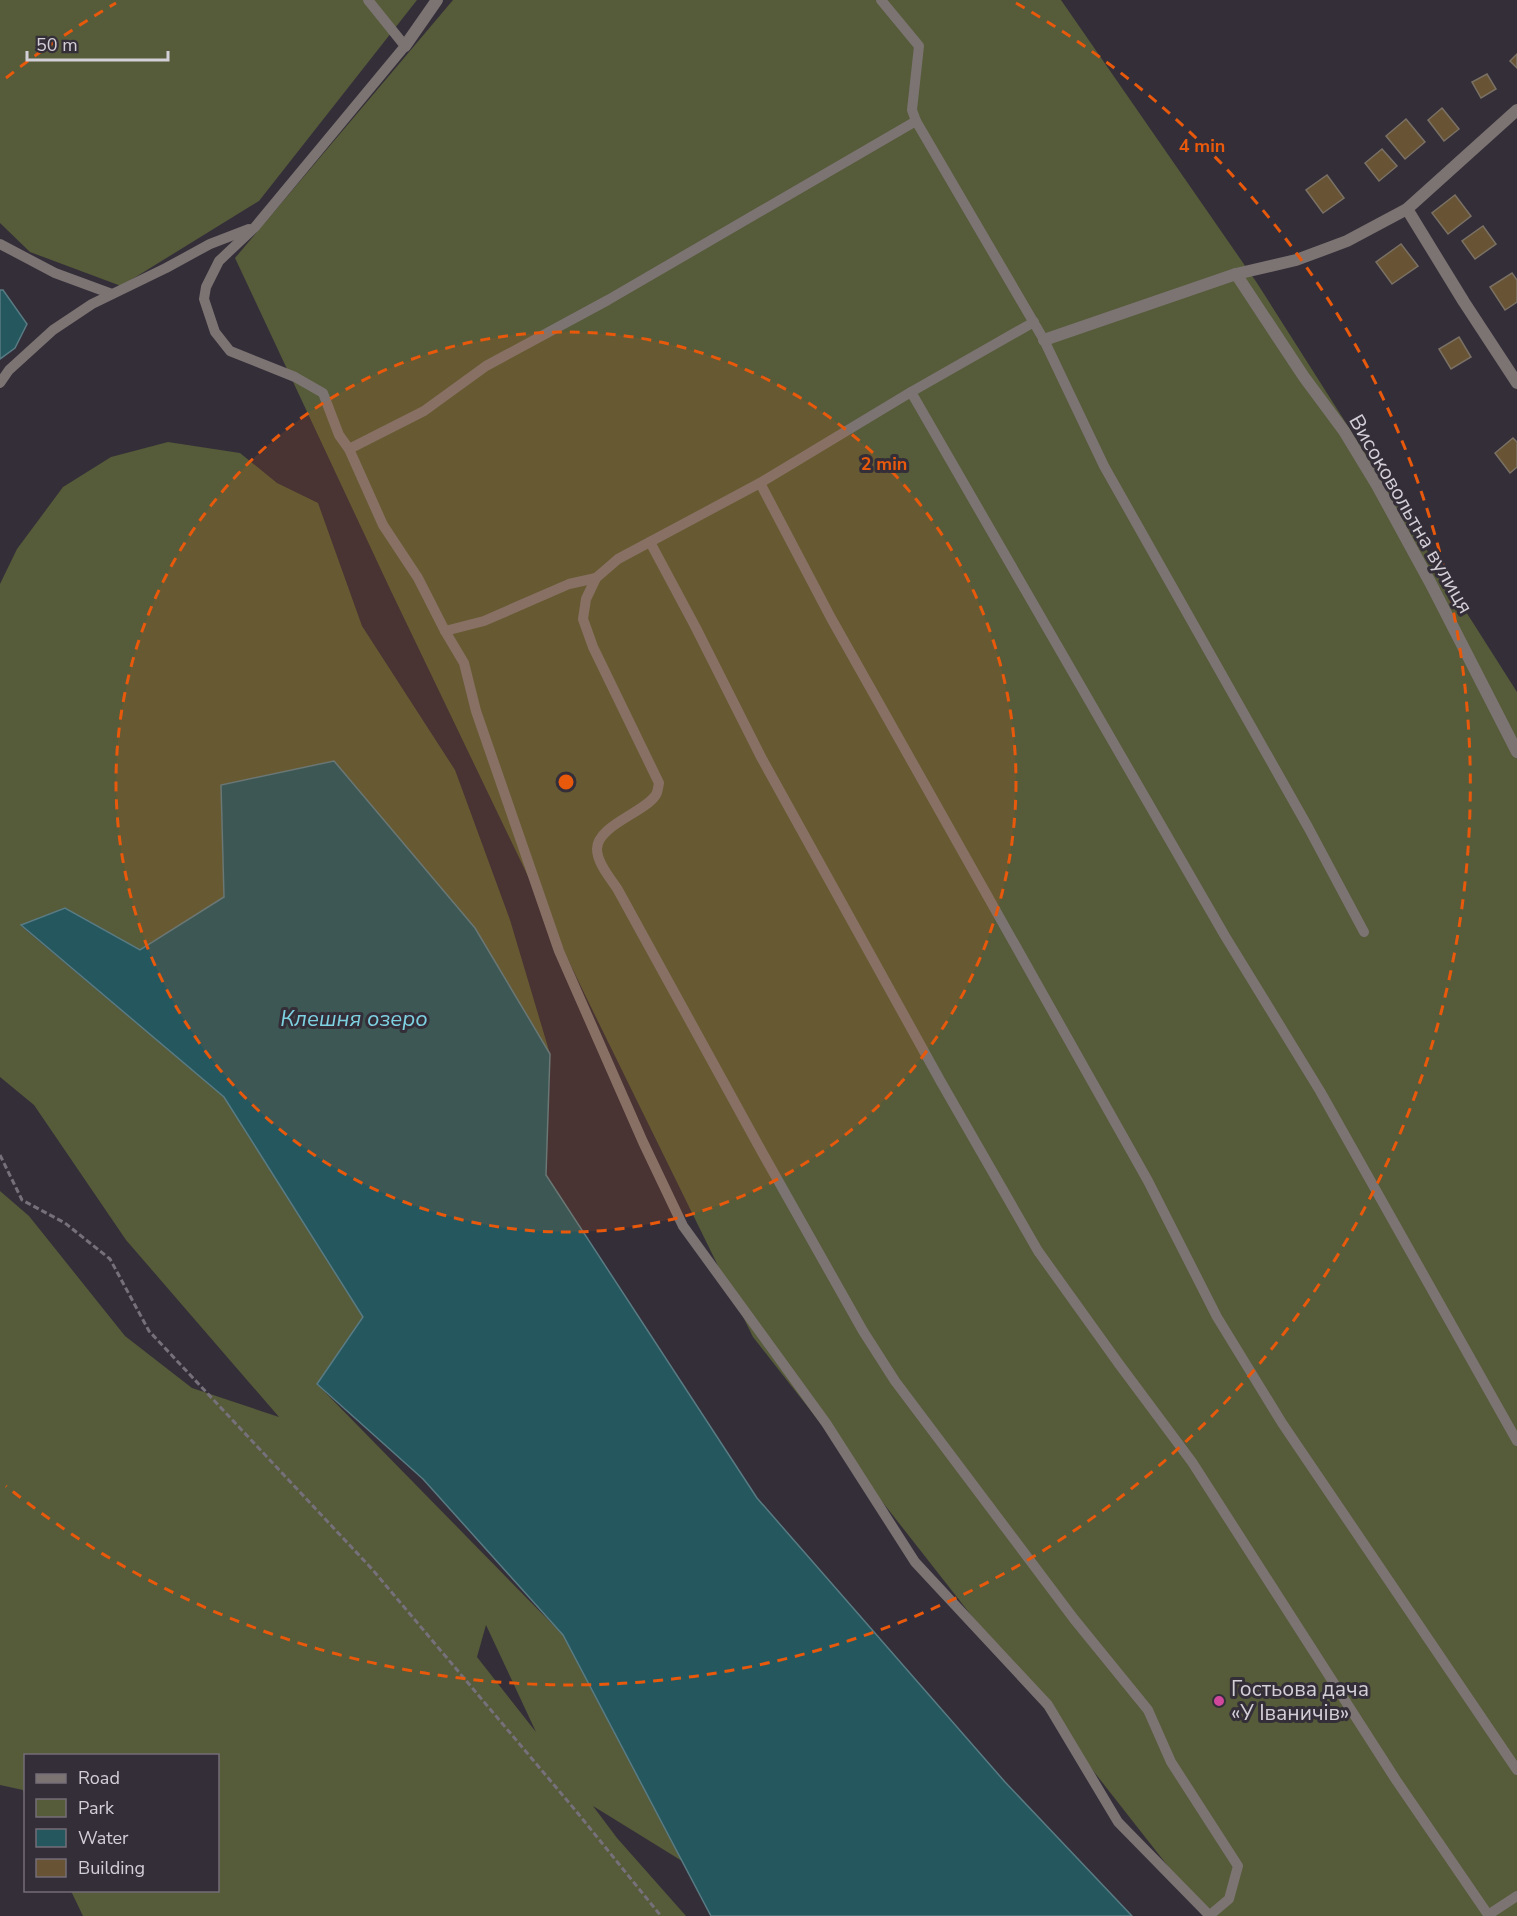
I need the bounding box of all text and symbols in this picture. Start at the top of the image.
scale bar [27,24,168,62]
text: 50 m [36,33,78,57]
text: 4 min [1179,134,1225,158]
street label: Високовольтна вулиця [1342,409,1480,619]
text: 2 min [861,452,907,476]
centre of rings [556,772,576,792]
water label: Клешня озеро [280,1004,428,1034]
place label: Гостьова дача «У Іваничів» [1231,1675,1369,1727]
marker: Гостьова дача «У Іваничів» [1212,1694,1226,1708]
legend [24,1754,219,1892]
text: Road [78,1766,120,1790]
text: Park [78,1796,115,1820]
text: Water [78,1826,129,1850]
text: Building [78,1856,145,1880]

